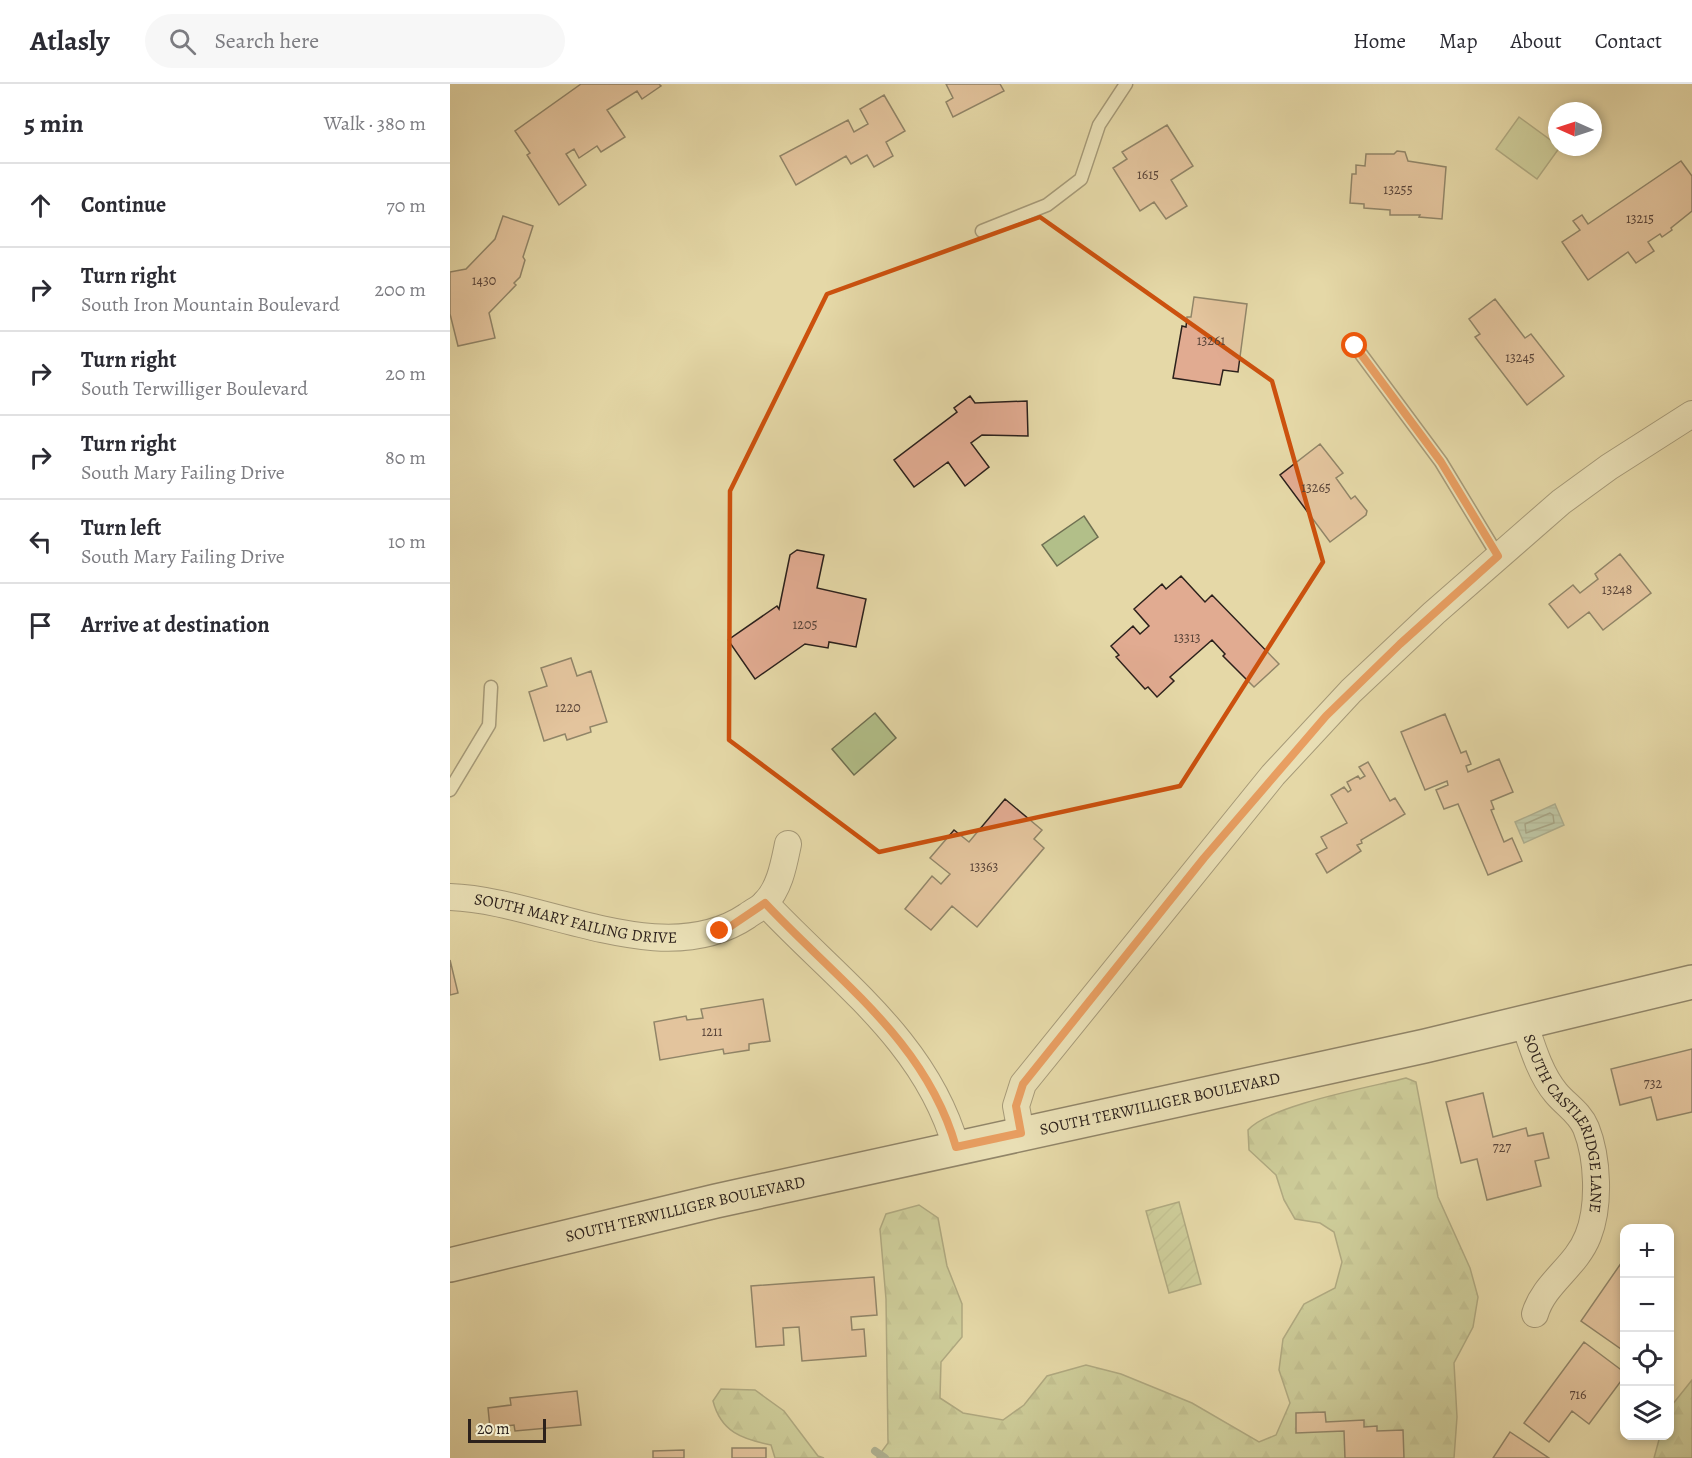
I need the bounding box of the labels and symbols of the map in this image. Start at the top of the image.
north arrow [1548,102,1602,156]
house number: 1615 [1137,165,1159,184]
house number: 13255 [1383,180,1413,199]
house number: 13215 [1626,209,1654,228]
house number: 1430 [472,271,496,290]
house number: 13261 [1197,331,1225,350]
route start [1341,332,1367,358]
house number: 13245 [1505,348,1535,367]
house number: 13265 [1301,478,1331,497]
house number: 13248 [1602,580,1632,599]
house number: 1205 [793,615,817,634]
house number: 13313 [1173,628,1201,647]
house number: 1220 [555,698,581,717]
house number: 13363 [970,857,999,876]
street label: SOUTH MARY FAILING DRIVE [473,888,677,949]
route end [706,917,732,943]
house number: 1211 [701,1022,723,1041]
street label: SOUTH CASTLERIDGE LANE [1518,1031,1607,1214]
street label: SOUTH TERWILLIGER BOULEVARD [1038,1067,1282,1141]
house number: 732 [1644,1074,1663,1093]
house number: 727 [1493,1138,1511,1157]
street label: SOUTH TERWILLIGER BOULEVARD [563,1171,807,1248]
house number: 716 [1569,1385,1587,1404]
scale bar [468,1416,546,1444]

